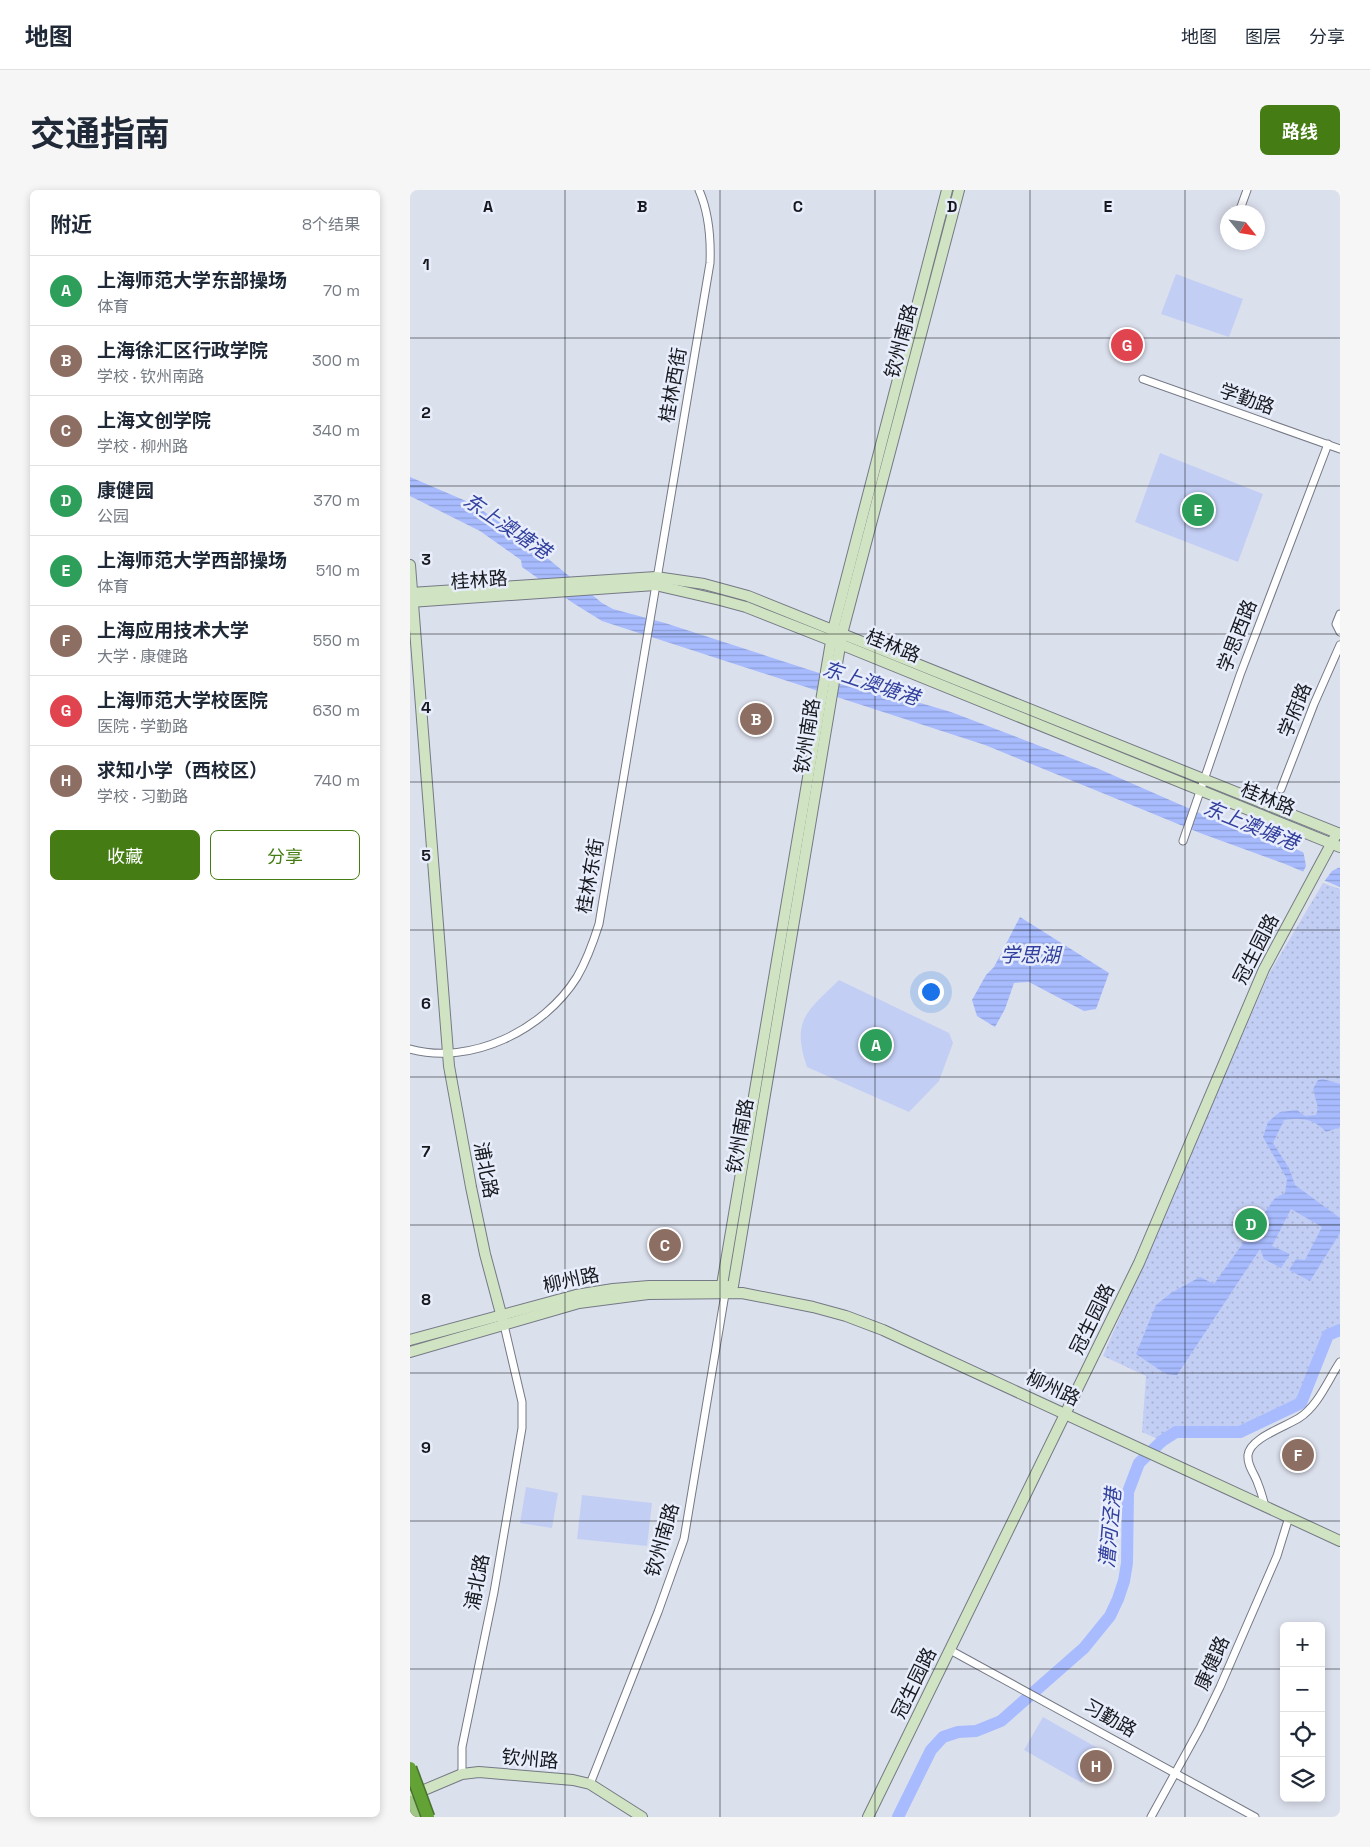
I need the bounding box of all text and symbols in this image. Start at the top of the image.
text: 地图 [25,21,73,52]
text: 地图 [1181,25,1217,48]
text: 图层 [1245,25,1281,48]
text: 分享 [1309,25,1345,48]
button: 路线 [1260,105,1340,155]
text: 交通指南 [30,112,170,156]
text: A [483,196,493,217]
text: B [637,196,647,217]
text: C [793,196,803,217]
text: D [947,196,957,217]
text: E [1104,196,1113,217]
north arrow [1220,205,1265,250]
text: 附近 [50,211,92,238]
text: 8个结果 [302,214,360,235]
text: 1 [422,254,430,275]
text: 上海师范大学东部操场 [97,268,287,293]
text: A [61,280,71,301]
text: 70 m [323,280,360,301]
text: 体育 [97,296,129,317]
street label: 钦州南路 [879,301,923,381]
pin: G [1111,326,1143,364]
text: 上海徐汇区行政学院 [97,338,268,363]
street label: 桂林西街 [654,345,692,425]
text: B [61,350,71,371]
text: 300 m [312,350,360,371]
text: 学校 · 钦州南路 [97,366,204,387]
street label: 学勤路 [1216,378,1278,420]
text: 2 [421,402,431,423]
text: 上海文创学院 [97,408,211,433]
text: C [61,420,71,441]
text: 340 m [312,420,360,441]
text: 学校 · 柳州路 [97,436,188,457]
text: 康健园 [97,478,154,503]
water label: 东上澳塘港 [458,487,558,566]
text: D [61,490,71,511]
text: 370 m [313,490,360,511]
pin: E [1182,491,1214,529]
text: 公园 [97,506,129,527]
text: 上海师范大学西部操场 [97,548,287,573]
text: 3 [421,549,431,570]
text: E [62,560,70,581]
text: 510 m [316,560,360,581]
street label: 桂林路 [450,566,508,594]
text: 体育 [97,576,129,597]
street label: 学思西路 [1212,596,1262,676]
text: 上海应用技术大学 [97,618,249,643]
street label: 桂林路 [862,624,924,668]
text: F [62,630,70,651]
text: 550 m [313,630,360,651]
text: 大学 · 康健路 [97,646,188,667]
water label: 东上澳塘港 [819,655,925,712]
street label: 学府路 [1273,679,1317,741]
text: 上海师范大学校医院 [97,688,268,713]
text: 4 [421,697,431,718]
street label: 钦州南路 [789,697,825,775]
text: G [61,700,71,721]
text: 630 m [312,700,360,721]
pin: B [740,700,772,738]
text: 医院 · 学勤路 [97,716,188,737]
text: 求知小学（西校区） [97,758,268,783]
text: H [61,770,71,791]
text: 740 m [314,770,360,791]
street label: 桂林路 [1237,777,1299,821]
text: 学校 · 习勤路 [97,786,188,807]
water label: 东上澳塘港 [1200,794,1305,857]
button: 收藏 [50,830,200,880]
button: 分享 [210,830,360,880]
street label: 桂林东街 [571,836,609,916]
text: 5 [421,845,431,866]
street label: 冠生园路 [1228,909,1284,989]
water label: 学思湖 [1000,942,1063,968]
your location [918,979,944,1005]
text: 6 [421,993,431,1014]
pin: A [860,1026,892,1064]
street label: 钦州南路 [721,1096,759,1176]
street label: 浦北路 [468,1140,504,1200]
text: 7 [422,1141,431,1162]
pin: D [1235,1205,1267,1243]
pin: C [649,1226,681,1264]
street label: 柳州路 [541,1262,601,1298]
street label: 冠生园路 [1064,1279,1120,1359]
text: 8 [421,1289,431,1310]
street label: 柳州路 [1022,1365,1084,1411]
pin: F [1282,1436,1314,1474]
text: 9 [421,1437,431,1458]
water label: 漕河泾港 [1094,1484,1127,1569]
street label: 钦州南路 [640,1500,684,1580]
street label: 浦北路 [459,1552,495,1612]
map controls [1280,1622,1325,1802]
button: + [1280,1622,1325,1667]
street label: 康健路 [1189,1632,1235,1694]
street label: 冠生园路 [886,1643,942,1723]
button: − [1280,1667,1325,1712]
street label: 习勤路 [1079,1693,1141,1743]
button: locate [1280,1712,1325,1757]
street label: 钦州路 [501,1744,559,1774]
pin: H [1080,1747,1112,1785]
button: layers [1280,1757,1325,1802]

